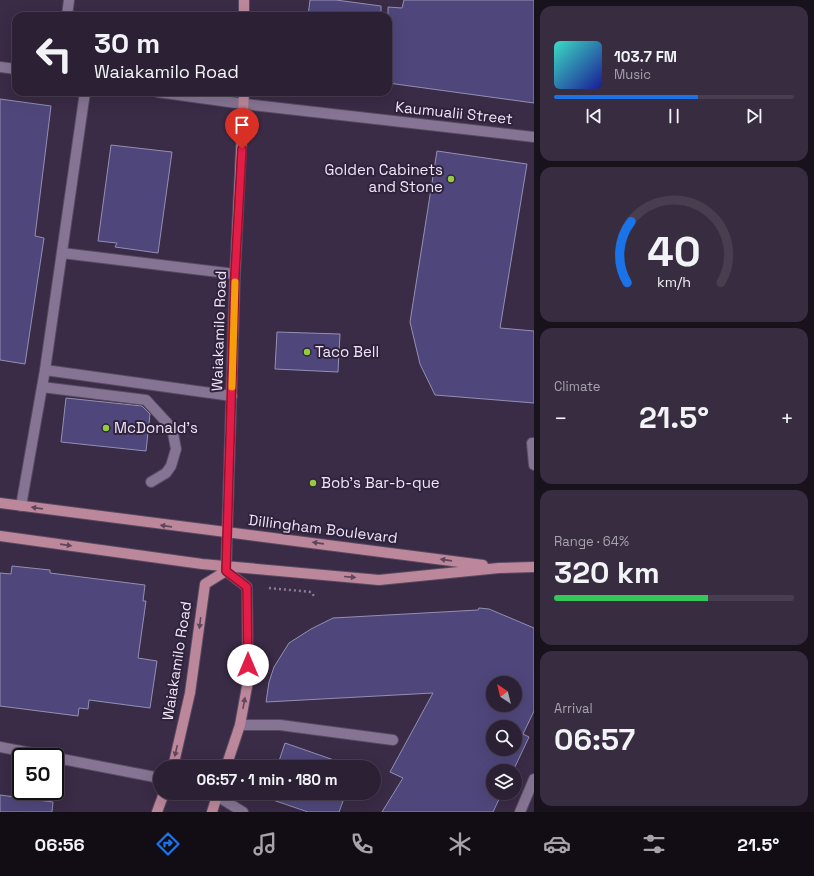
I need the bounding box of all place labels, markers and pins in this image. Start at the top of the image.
pin [225,108,259,149]
place label: Golden Cabinets and Stone [324,160,443,196]
marker: Golden Cabinets and Stone [446,174,456,184]
place label: Taco Bell [315,342,379,361]
marker: Taco Bell [302,347,312,357]
place label: McDonald's [114,418,198,437]
marker: McDonald's [101,423,111,433]
place label: Bob's Bar-b-que [321,473,440,492]
marker: Bob's Bar-b-que [308,478,318,488]

